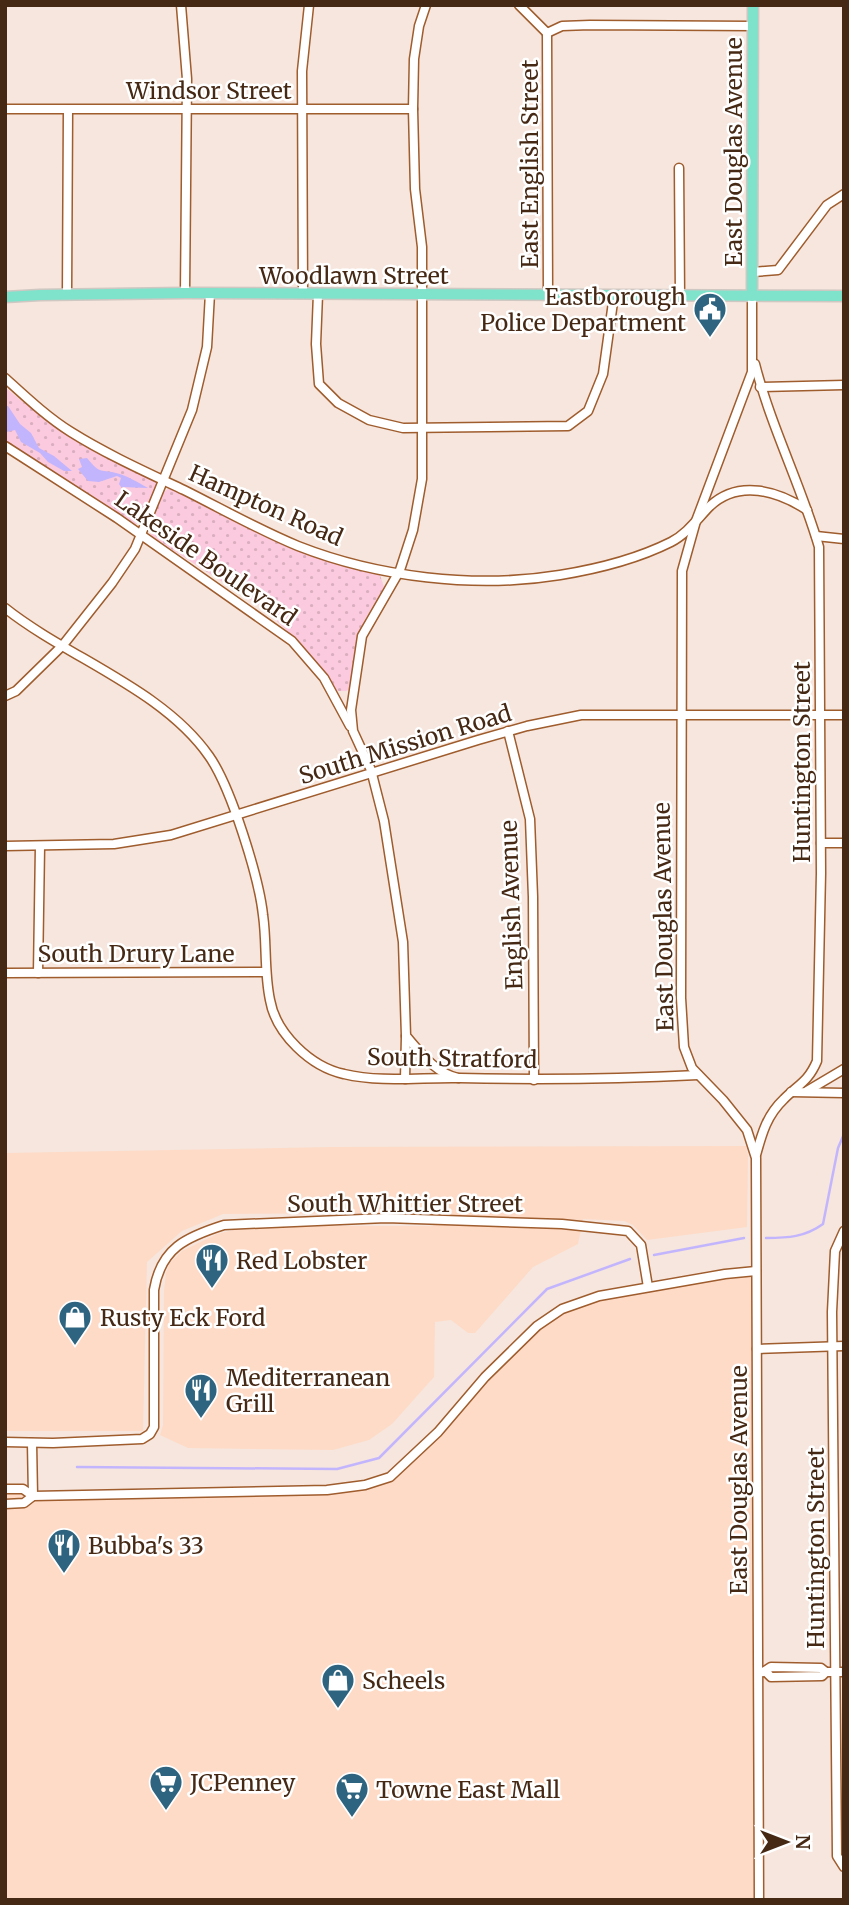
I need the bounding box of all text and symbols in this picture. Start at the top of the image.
street label: East Douglas Avenue [719,37,748,267]
street label: East English Street [515,60,544,268]
street label: Windsor Street [125,76,292,105]
street label: Woodlawn Street [258,261,449,290]
place label: Eastborough Police Department [480,282,686,337]
public building icon: Eastborough Police Department [691,290,729,339]
street label: Hampton Road [184,458,348,552]
street label: Lakeside Boulevard [110,484,303,632]
street label: Huntington Street [787,661,816,863]
street label: South Mission Road [295,698,515,790]
street label: East Douglas Avenue [646,802,680,1032]
street label: English Avenue [494,819,528,991]
street label: South Drury Lane [37,939,235,968]
street label: South Stratford [367,1042,538,1074]
street label: South Whittier Street [287,1189,523,1218]
restaurant icon: Red Lobster [193,1241,231,1290]
place label: Red Lobster [236,1246,367,1275]
shop icon: Rusty Eck Ford [56,1298,94,1347]
place label: Rusty Eck Ford [100,1303,266,1332]
place label: Mediterranean Grill [226,1363,390,1418]
street label: East Douglas Avenue [724,1365,753,1595]
restaurant icon: Mediterranean Grill [182,1371,220,1420]
street label: Huntington Street [801,1447,830,1649]
restaurant icon: Bubba's 33 [45,1526,83,1575]
place label: Bubba's 33 [88,1531,204,1560]
shop icon: Scheels [319,1661,357,1710]
place label: Scheels [362,1666,445,1695]
supermarket icon: JCPenney [147,1763,185,1812]
place label: JCPenney [189,1768,296,1797]
supermarket icon: Towne East Mall [333,1770,371,1819]
place label: Towne East Mall [376,1775,560,1804]
north arrow [751,1807,821,1877]
text: N [791,1834,815,1850]

